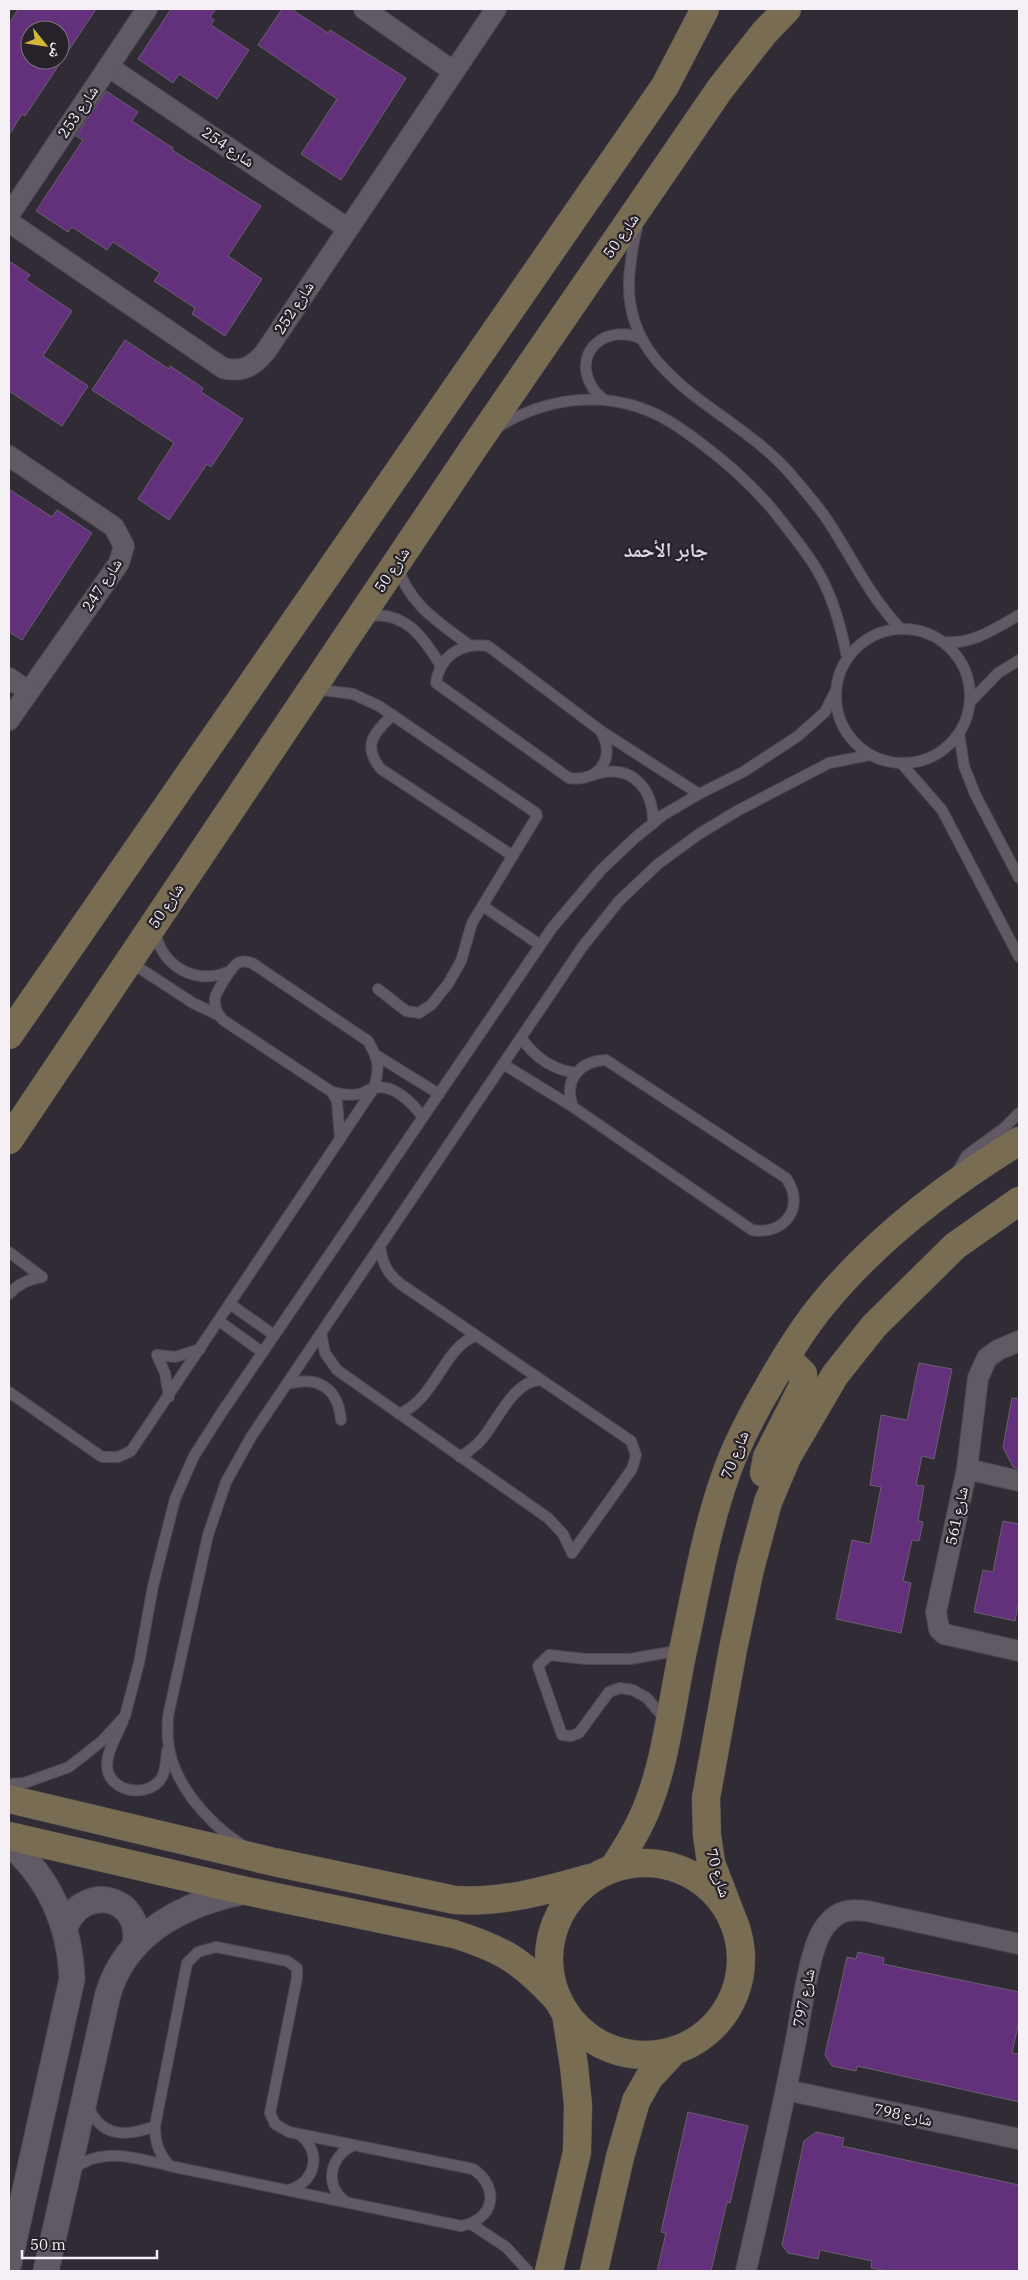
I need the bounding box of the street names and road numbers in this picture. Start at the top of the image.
street label: شارع 253 [53,82,103,142]
street label: شارع 254 [198,122,258,172]
street label: شارع 50 [598,210,644,262]
street label: شارع 252 [270,278,319,338]
street label: شارع 50 [370,544,414,596]
street label: شارع 247 [78,555,127,615]
street label: شارع 50 [144,880,188,932]
street label: شارع 70 [716,1428,754,1482]
street label: شارع 561 [941,1485,973,1547]
street label: شارع 70 [701,1846,735,1900]
street label: شارع 797 [789,1967,819,2029]
street label: شارع 798 [872,2099,934,2131]

